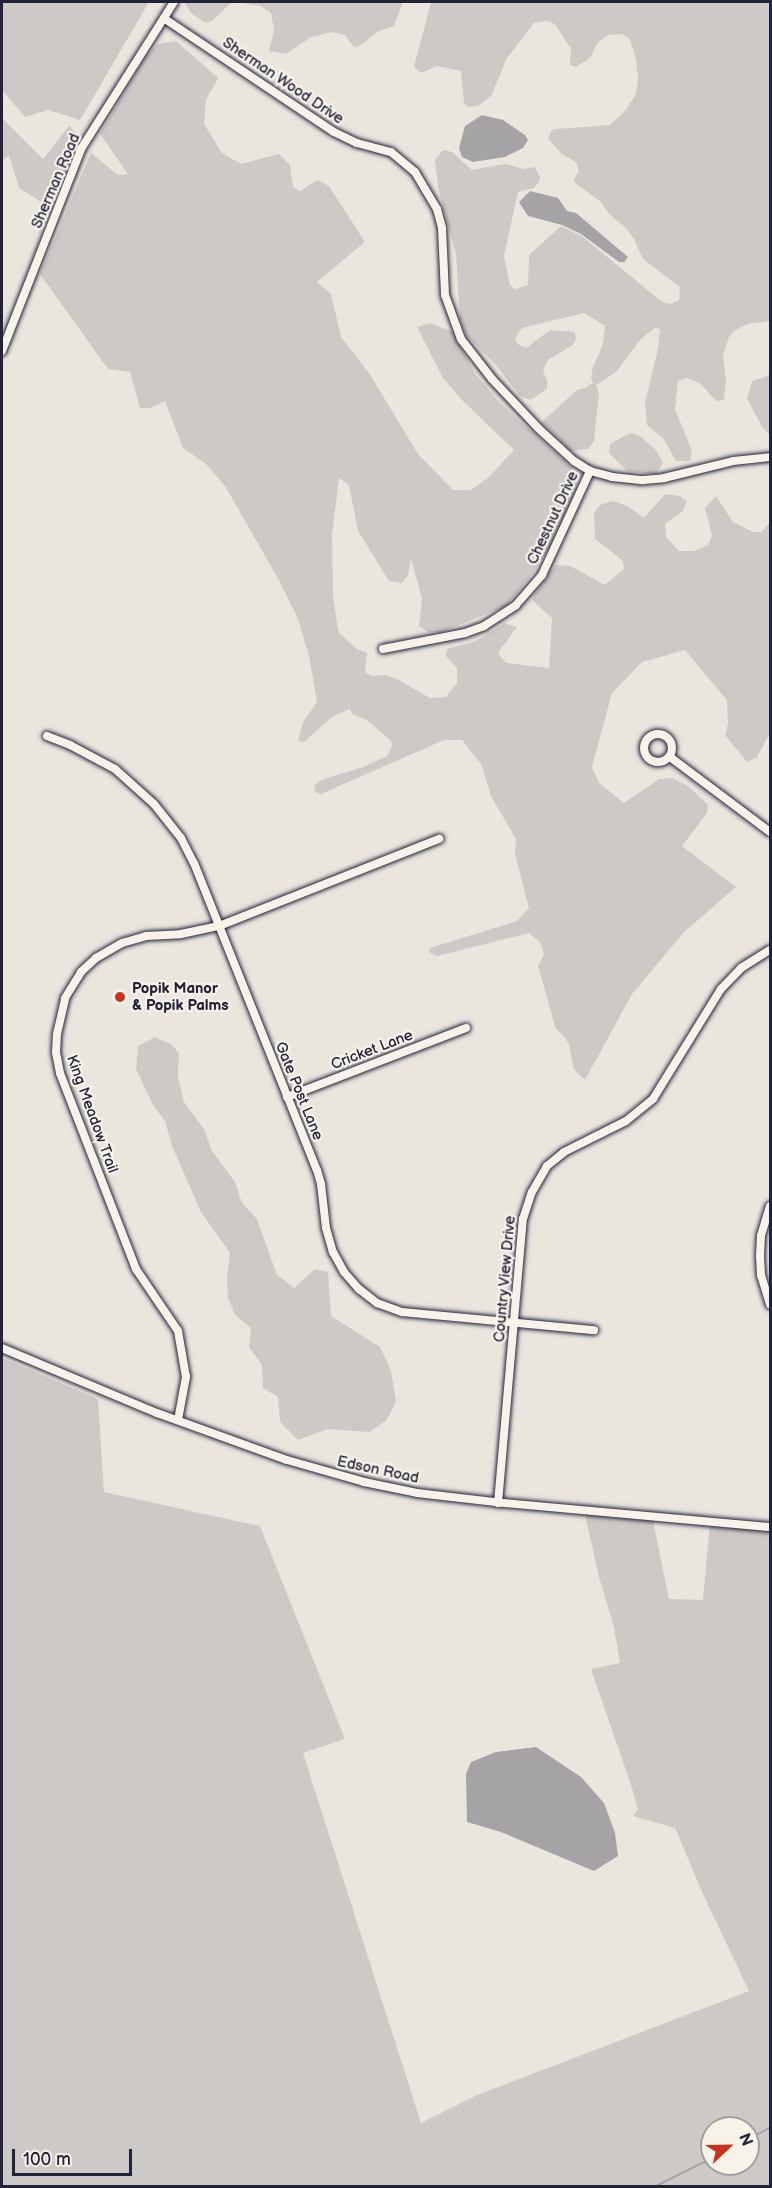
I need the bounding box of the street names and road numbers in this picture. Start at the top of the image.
street label: Sherman Wood Drive [219,34,347,128]
street label: Sherman Road [28,131,84,231]
street label: Chestnut Drive [524,469,582,567]
street label: Cricket Lane [329,1026,415,1074]
street label: Gate Post Lane [271,1039,327,1143]
street label: King Meadow Trail [62,1052,122,1176]
street label: Country View Drive [490,1214,520,1344]
street label: Edson Road [335,1453,421,1487]

